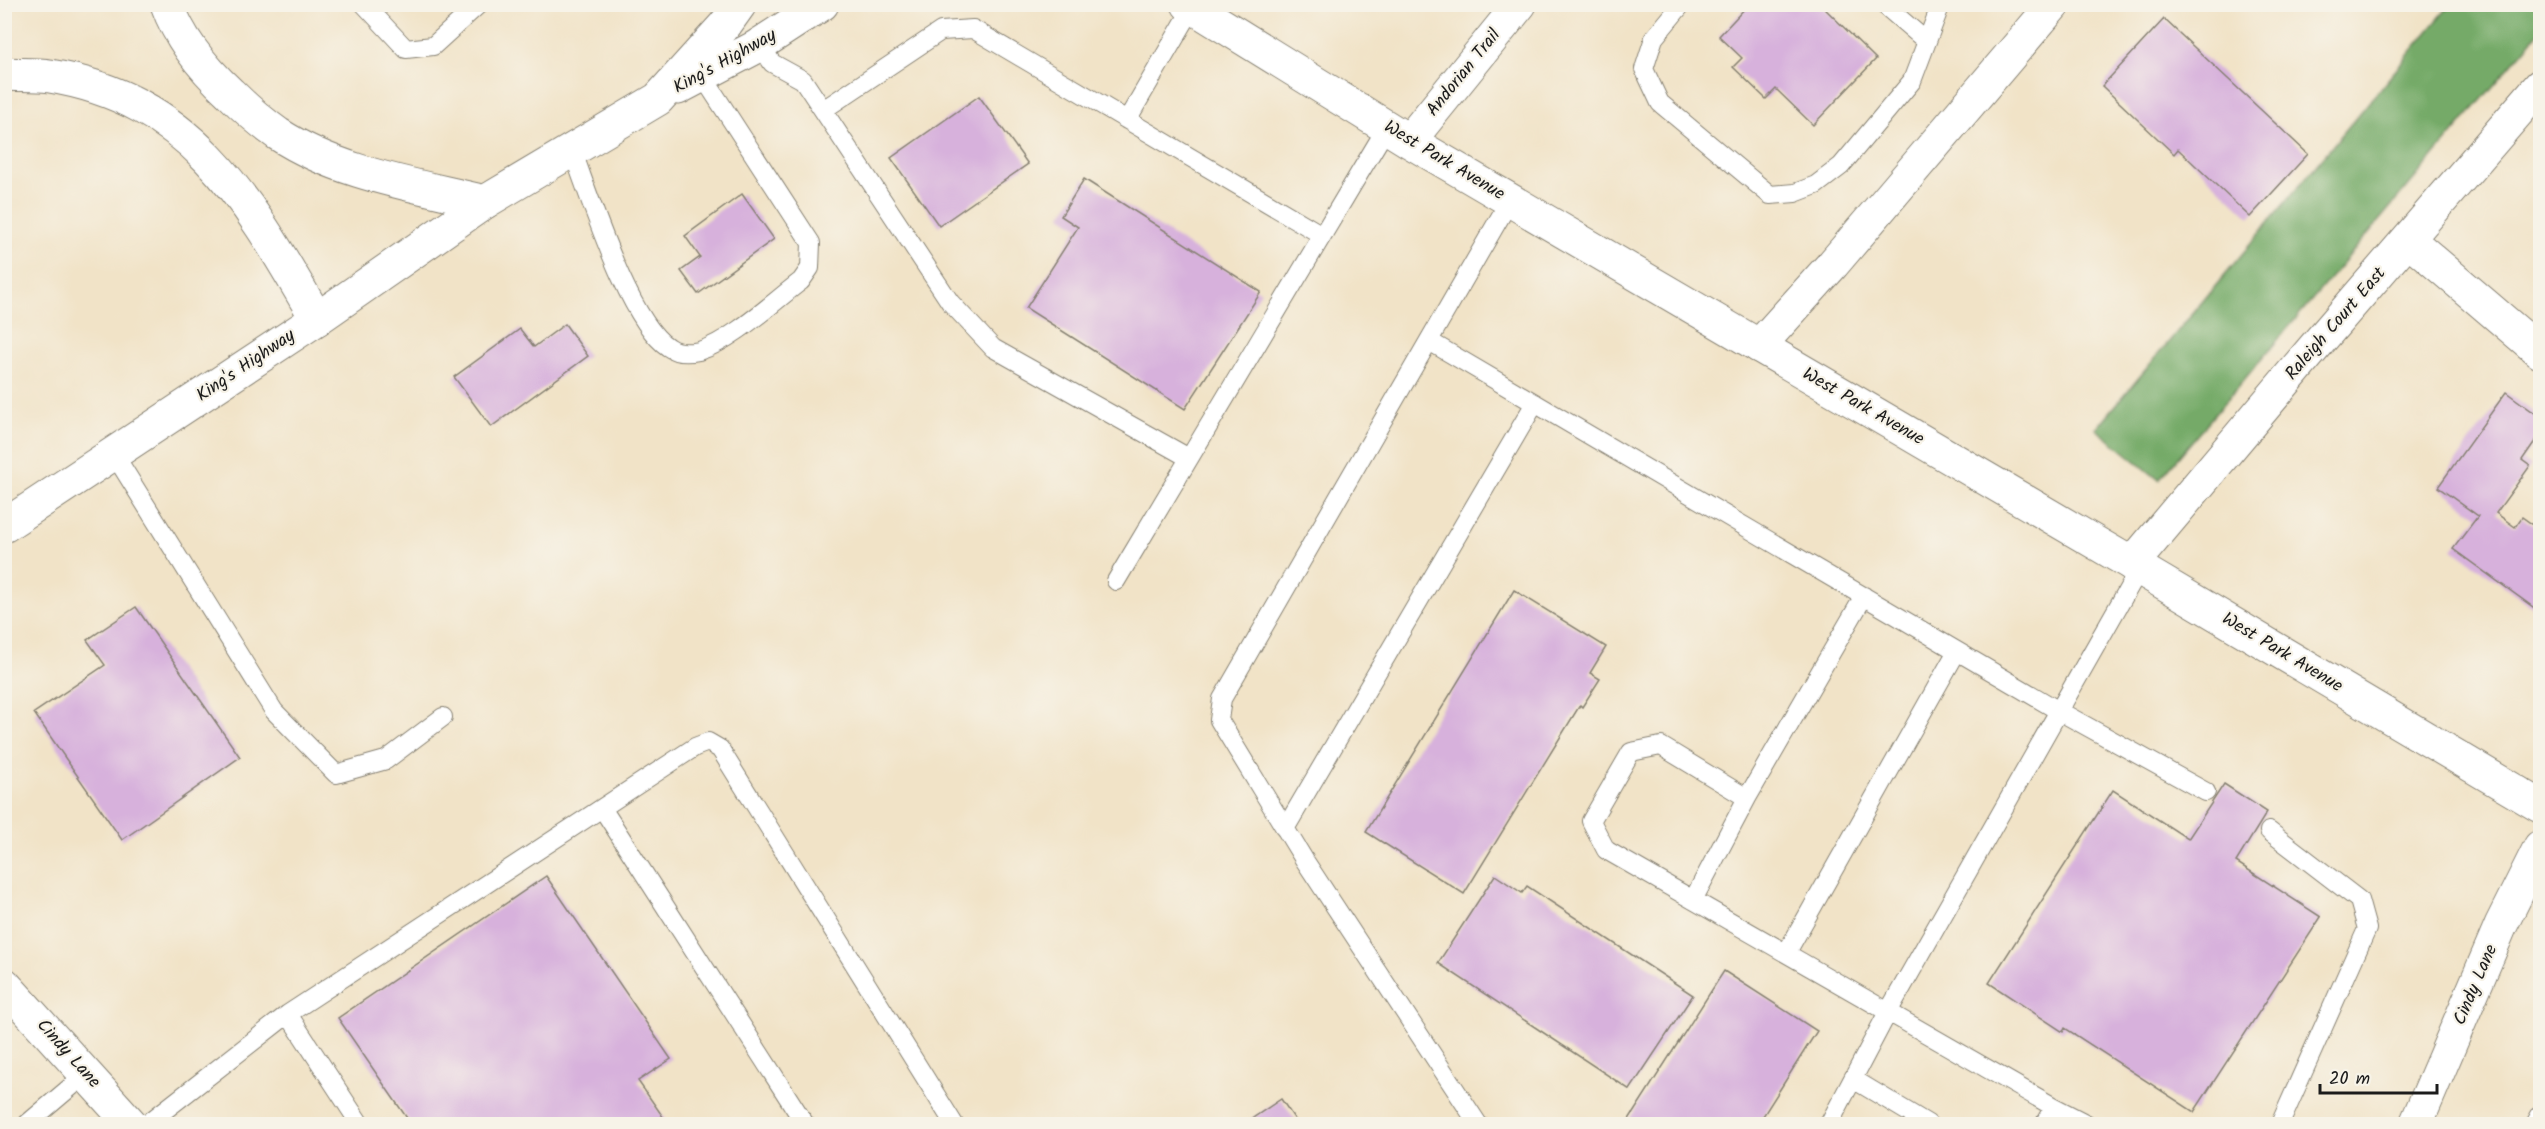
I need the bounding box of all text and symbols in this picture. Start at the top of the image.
street label: King's Highway [668,21,782,102]
street label: Andorian Trail [1419,22,1509,123]
street label: West Park Avenue [1378,113,1510,209]
street label: Raleigh Court East [2278,260,2394,387]
street label: King's Highway [191,322,302,410]
street label: West Park Avenue [1796,360,1930,454]
street label: West Park Avenue [2216,605,2348,701]
street label: Cindy Lane [2446,940,2506,1030]
street label: Cindy Lane [29,1013,107,1095]
scale bar [2320,1057,2437,1095]
text: 20 m [2329,1065,2370,1094]

